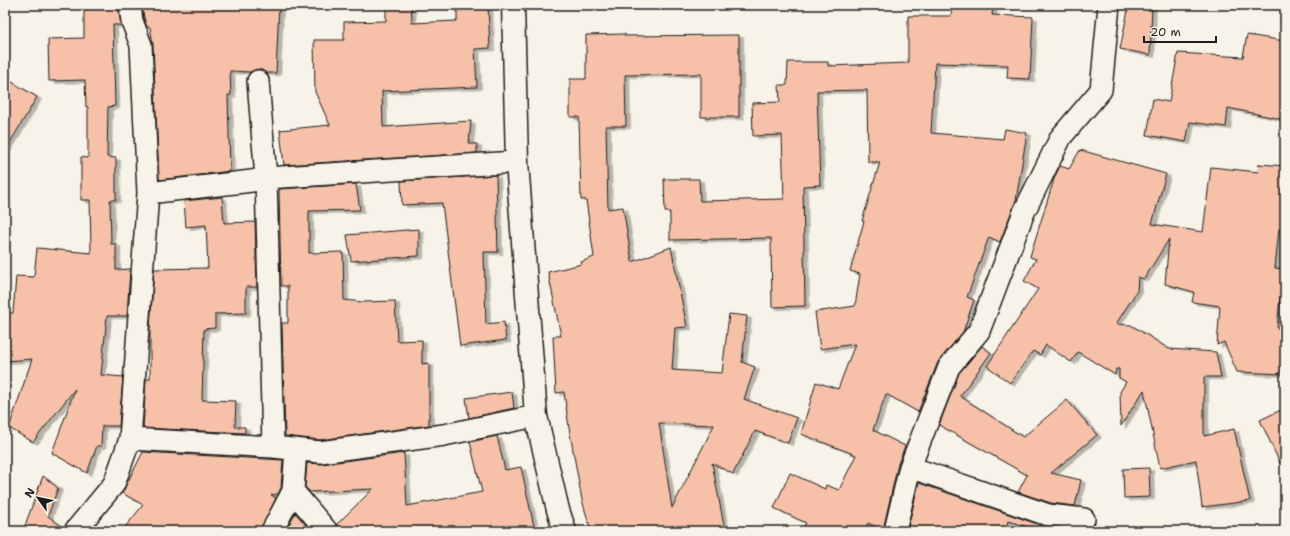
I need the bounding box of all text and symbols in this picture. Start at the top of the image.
scale bar [1144,18,1216,44]
text: 20 m [1150,24,1181,40]
north arrow [18,478,58,518]
text: N [21,485,39,501]

